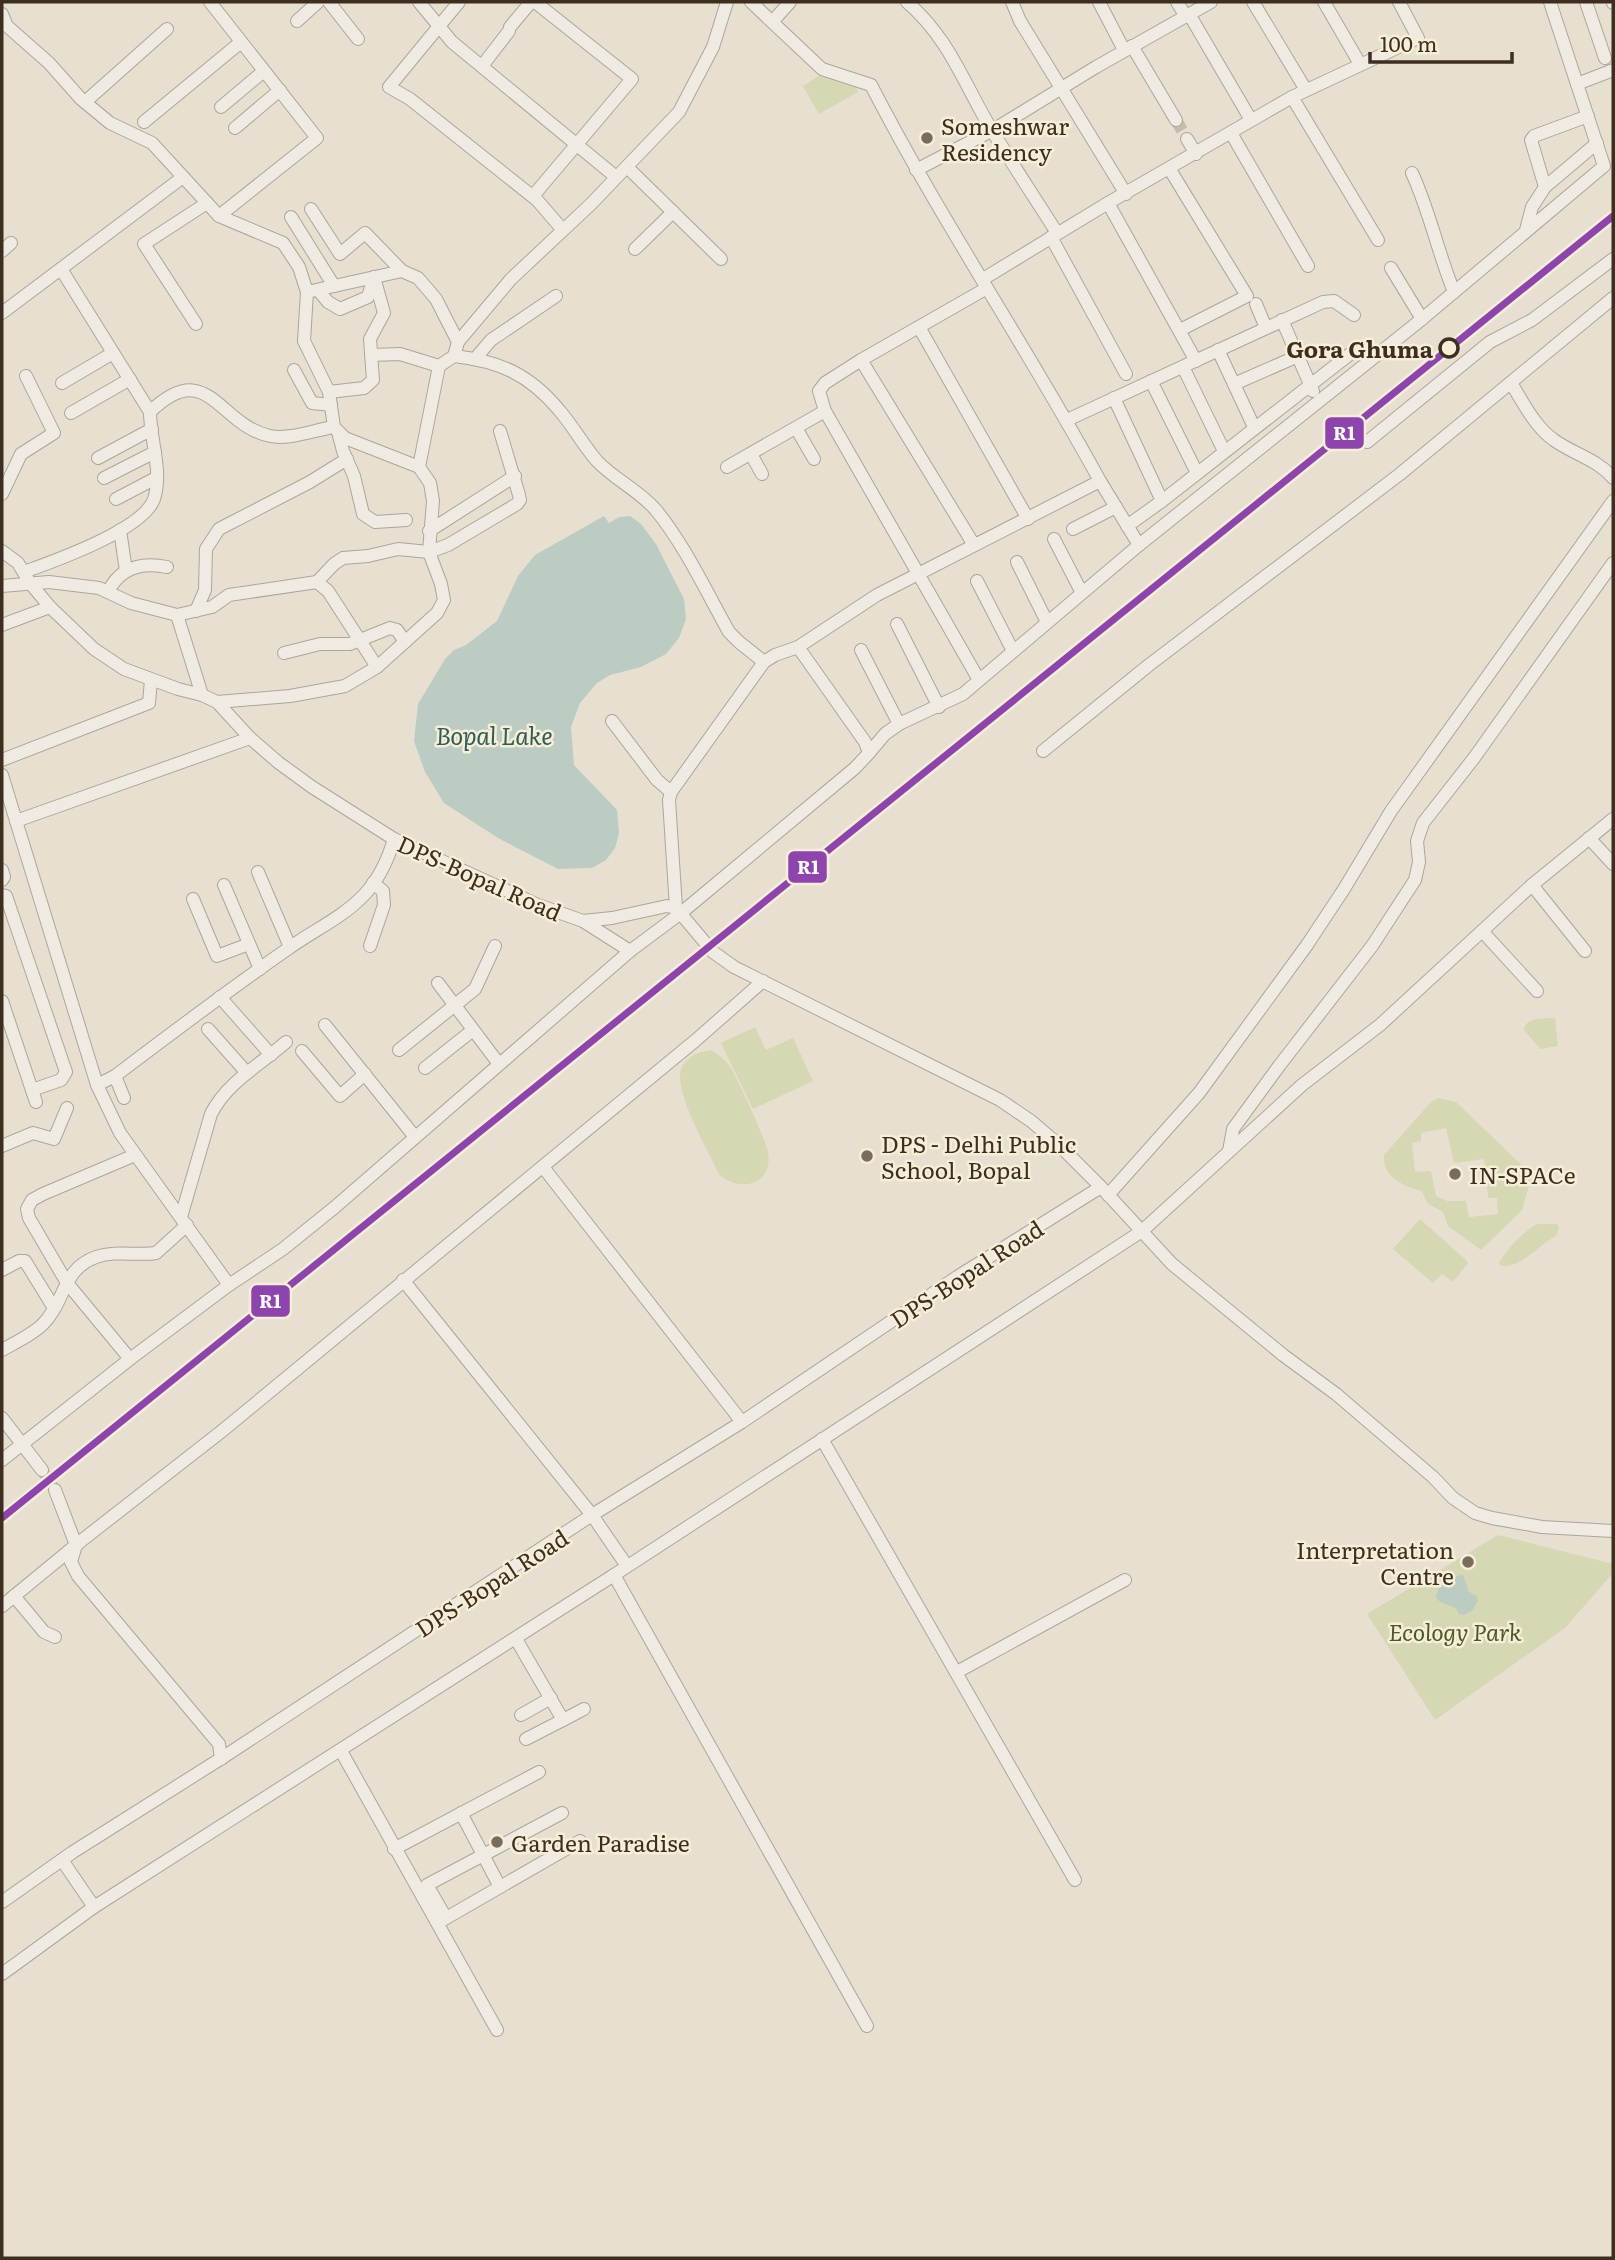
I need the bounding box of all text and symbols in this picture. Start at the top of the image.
scale bar [1370,21,1512,65]
text: 100 m [1380,27,1437,58]
place label: Someshwar Residency [941,108,1069,168]
marker: Someshwar Residency [919,130,935,146]
place label: Gora Ghuma [1286,331,1434,365]
marker: Gora Ghuma [1439,338,1459,358]
line badge: R1 [1324,416,1365,450]
text: R1 [1333,418,1355,446]
water label: Bopal Lake [435,717,553,752]
street label: DPS-Bopal Road [392,826,568,928]
line badge: R1 [787,850,828,884]
text: R1 [797,852,819,880]
place label: DPS - Delhi Public School, Bopal [881,1126,1076,1186]
marker: DPS - Delhi Public School, Bopal [859,1148,875,1164]
place label: IN-SPACe [1469,1157,1576,1191]
marker: IN-SPACe [1447,1166,1463,1182]
street label: DPS-Bopal Road [883,1211,1049,1335]
line badge: R1 [250,1284,291,1318]
text: R1 [259,1286,281,1314]
street label: DPS-Bopal Road [408,1520,574,1644]
place label: Interpretation Centre [1296,1532,1454,1592]
marker: Interpretation Centre [1460,1554,1476,1570]
park label: Ecology Park [1388,1614,1522,1648]
place label: Garden Paradise [511,1825,690,1859]
marker: Garden Paradise [489,1834,505,1850]

